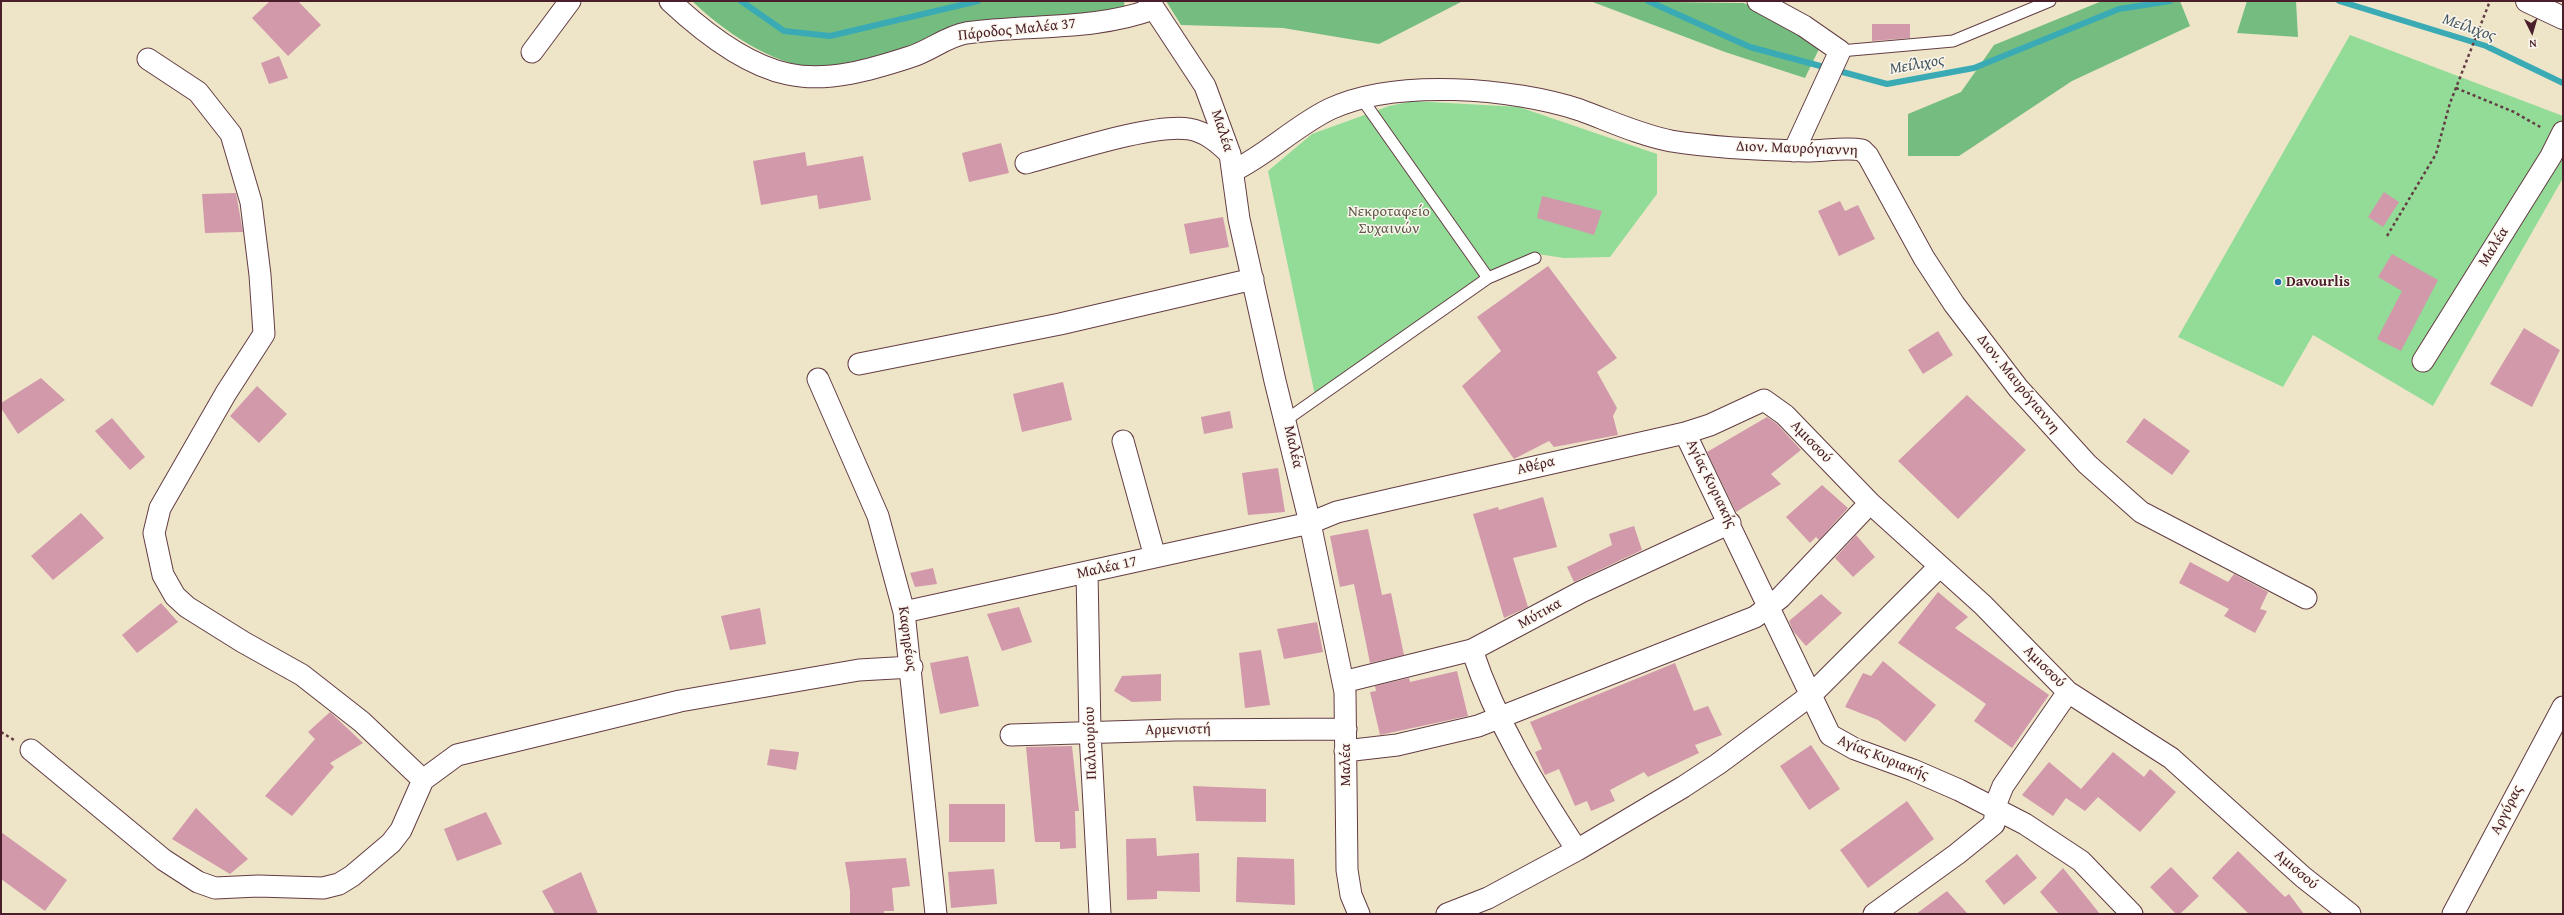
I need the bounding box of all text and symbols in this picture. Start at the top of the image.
water label: Μείλιχος [2440,10,2498,46]
north arrow [2512,12,2552,52]
street label: Πάροδος Μαλέα 37 [957,15,1077,45]
text: N [2529,36,2537,52]
water label: Μείλιχος [1888,51,1946,79]
street label: Μαλέα [1207,108,1237,154]
street label: Διον. Μαυρόγιαννη [1736,138,1858,160]
park label: Νεκροταφείο Συχαινών [1348,203,1430,238]
street label: Μαλέα [2475,224,2513,270]
place label: Davourlis [2286,273,2350,291]
marker: Davourlis [2273,277,2283,287]
street label: Διον. Μαυρόγιαννη [1973,331,2063,437]
street label: Αμισσού [1786,417,1836,467]
street label: Μαλέα [1279,424,1307,470]
street label: Αγίας Κυριακής [1682,437,1740,531]
street label: Αθέρα [1515,453,1557,479]
street label: Μαλέα 17 [1075,553,1139,583]
street label: Μύτικα [1515,595,1565,633]
street label: Καφηρέως [894,605,920,673]
street label: Αμισσού [2019,642,2069,692]
street label: Παλιουρίου [1081,706,1101,780]
street label: Αρμενιστή [1145,720,1211,740]
street label: Αγίας Κυριακής [1835,732,1931,784]
street label: Μαλέα [1337,743,1355,787]
street label: Αργύρας [2487,782,2527,838]
street label: Αμισσού [2270,846,2322,894]

